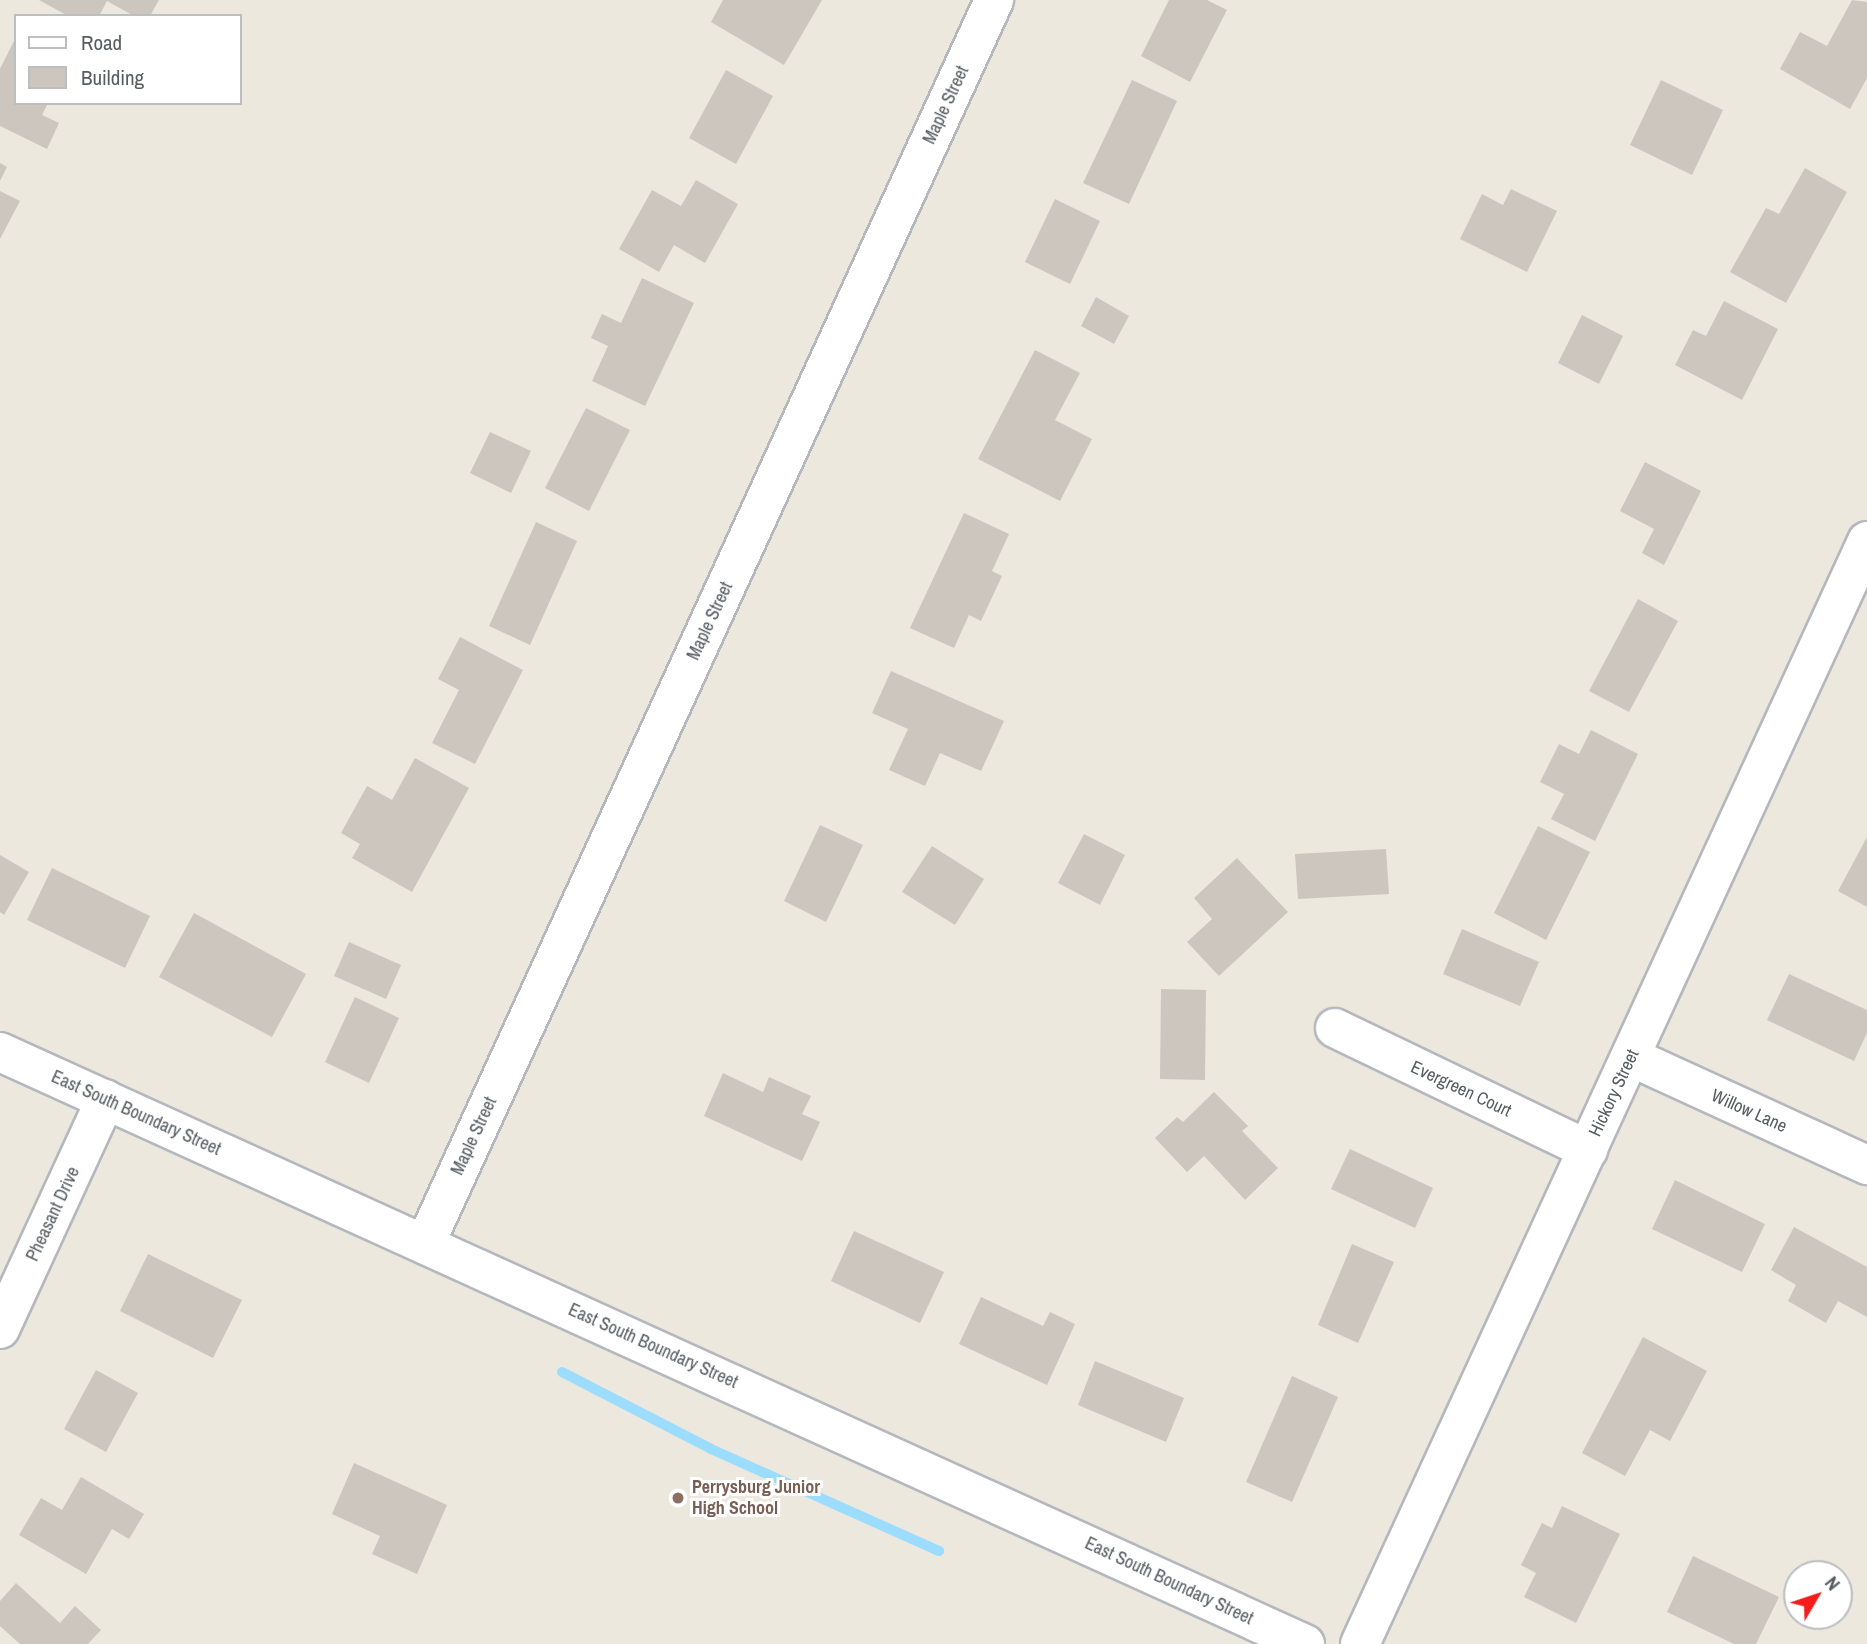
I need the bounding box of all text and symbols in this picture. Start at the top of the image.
legend [14,14,242,105]
text: Road [81,28,122,57]
text: Building [81,63,144,92]
street label: Maple Street [919,63,973,147]
street label: Maple Street [683,579,737,663]
street label: Hickory Street [1584,1046,1644,1140]
street label: Evergreen Court [1407,1056,1515,1122]
street label: East South Boundary Street [48,1066,224,1160]
street label: Willow Lane [1708,1085,1790,1137]
street label: Maple Street [447,1094,501,1178]
street label: Pheasant Drive [22,1163,84,1265]
street label: East South Boundary Street [565,1299,741,1393]
place label: Perrysburg Junior High School [692,1477,820,1520]
marker: Perrysburg Junior High School [670,1490,686,1506]
street label: East South Boundary Street [1082,1533,1256,1629]
north arrow [1783,1560,1853,1630]
text: N [1819,1570,1846,1596]

